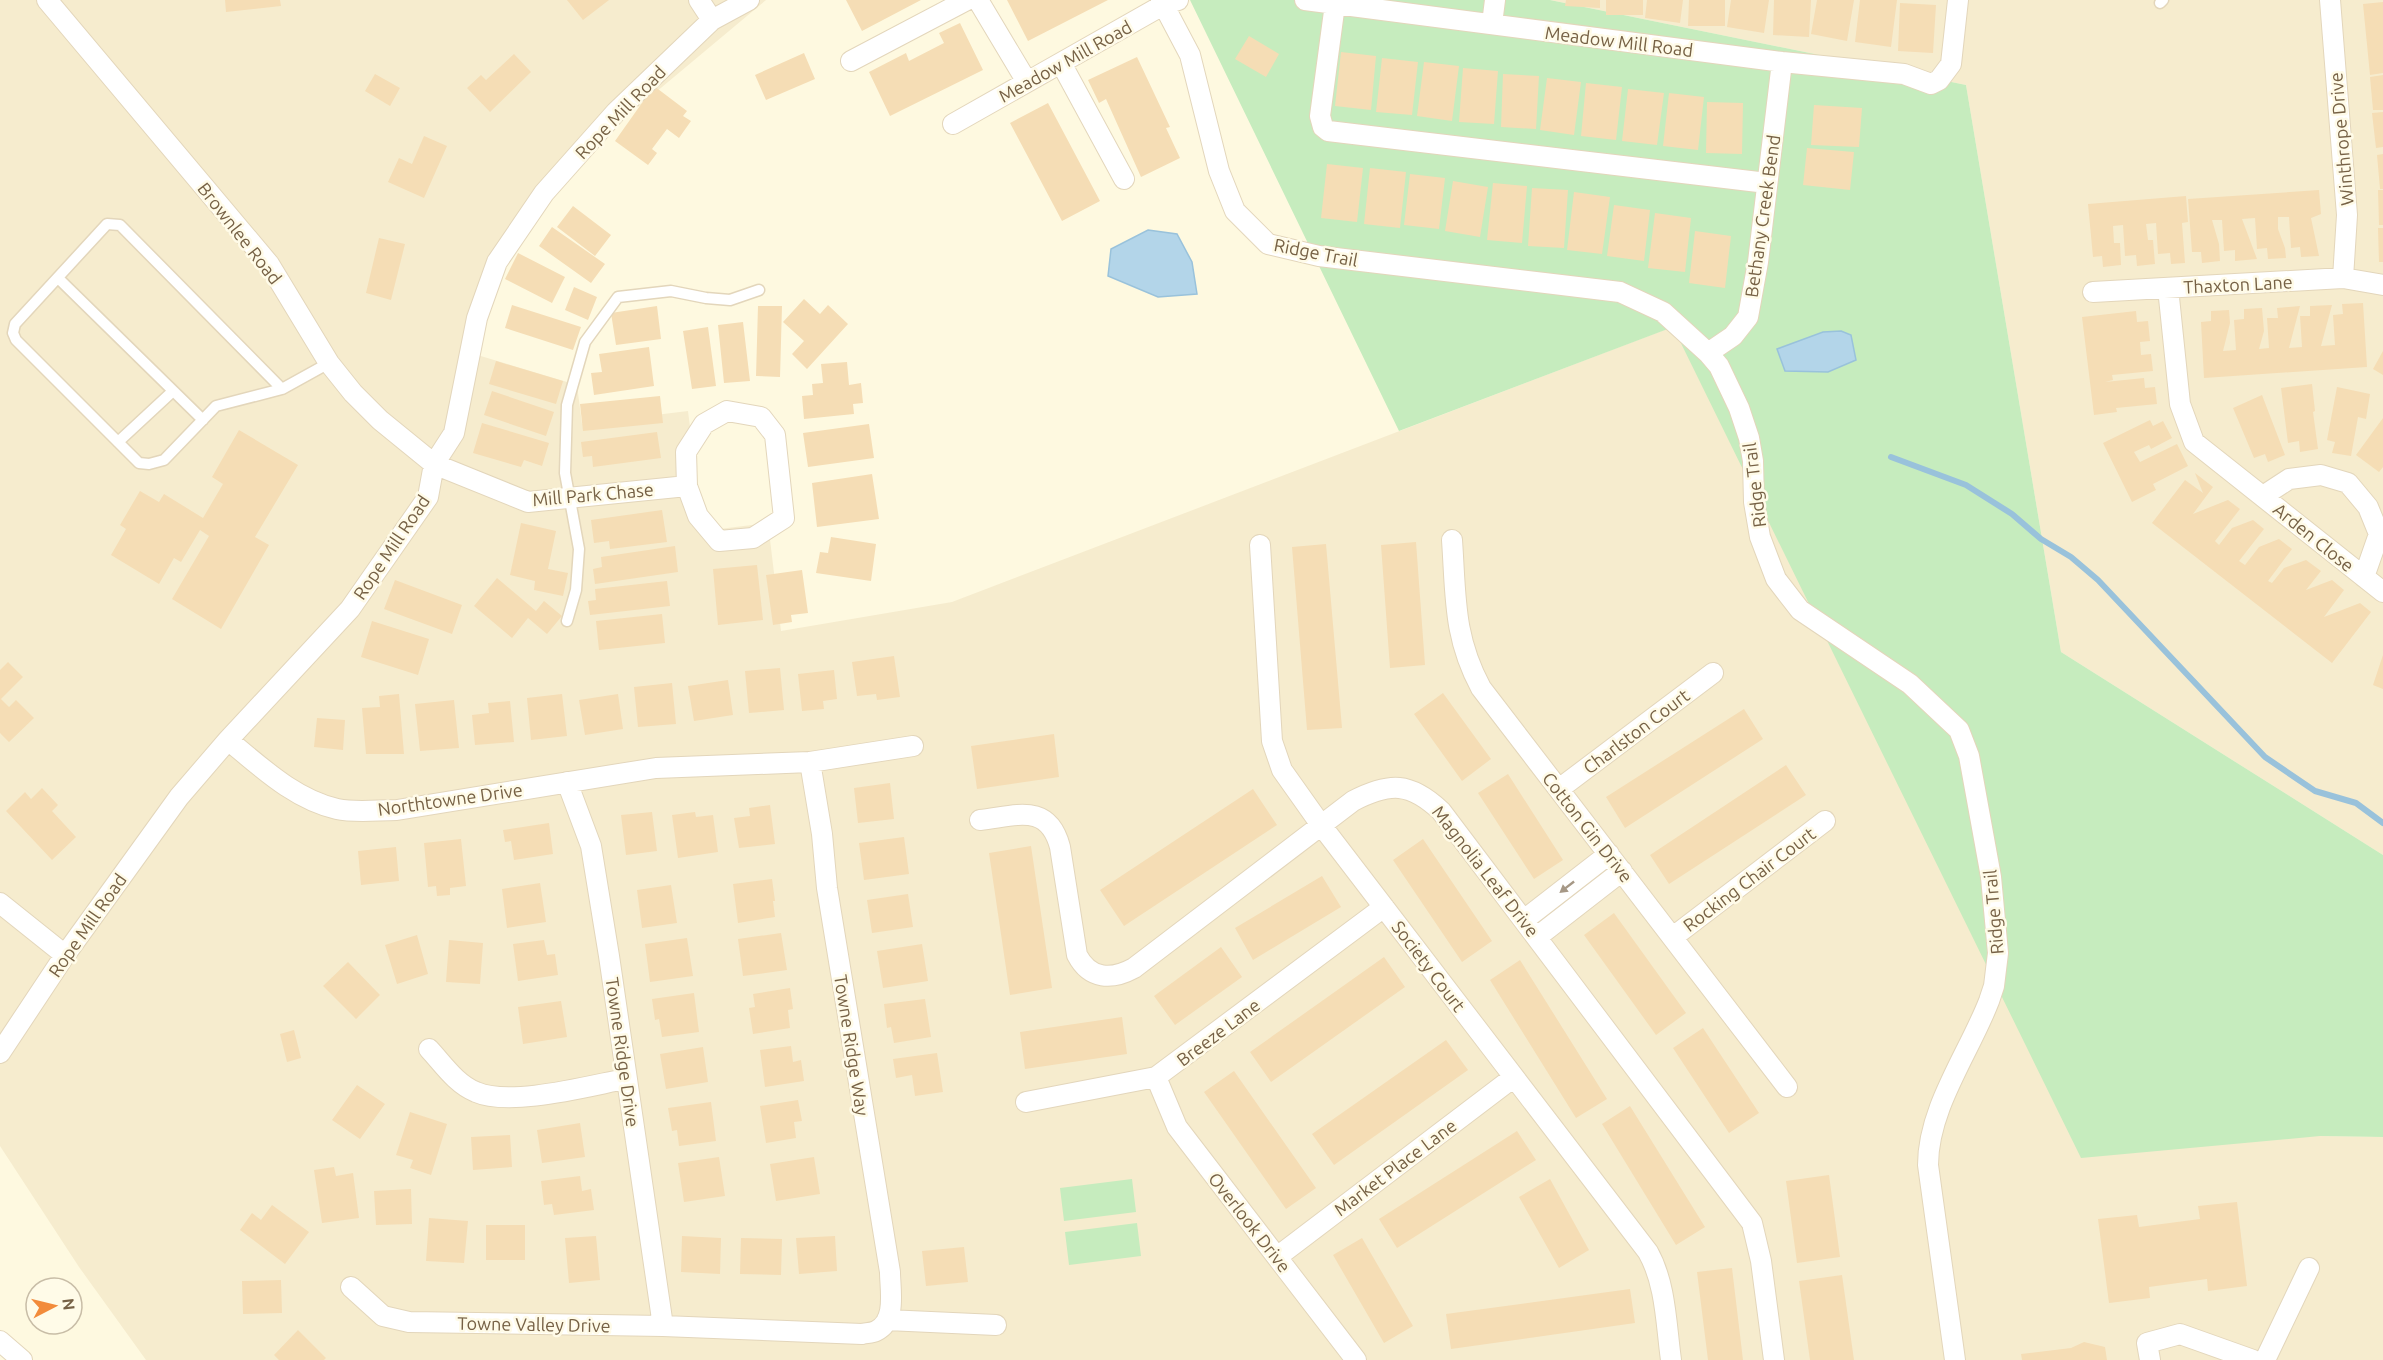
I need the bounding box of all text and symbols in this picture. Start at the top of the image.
street label: Meadow Mill Road [995,16,1135,106]
street label: Meadow Mill Road [1544,22,1694,60]
street label: Rope Mill Road [571,61,669,163]
street label: Winthrope Drive [2325,72,2357,206]
street label: Bethany Creek Bend [1741,133,1783,299]
street label: Brownlee Road [194,178,286,288]
street label: Ridge Trail [1272,234,1360,270]
street label: Thaxton Lane [2183,271,2293,297]
street label: Ridge Trail [1739,441,1769,528]
street label: Mill Park Chase [531,479,655,509]
street label: Rope Mill Road [349,491,433,603]
street label: Arden Close [2270,499,2358,575]
street label: Charlston Court [1579,685,1693,777]
street label: Cotton Gin Drive [1539,768,1637,886]
street label: Northtowne Drive [376,779,524,819]
street label: Magnolia Leaf Drive [1429,802,1543,940]
street label: Rocking Chair Court [1679,823,1819,935]
street label: Ridge Trail [1979,868,2007,955]
street label: Rope Mill Road [44,870,130,980]
one-way arrow [1559,881,1574,893]
street label: Society Court [1388,917,1470,1015]
street label: Towne Ridge Way [831,973,873,1117]
street label: Towne Ridge Drive [603,976,643,1128]
street label: Breeze Lane [1172,994,1264,1070]
street label: Market Place Lane [1330,1115,1460,1219]
street label: Overlook Drive [1205,1168,1295,1276]
north arrow [24,1276,84,1336]
text: N [59,1297,79,1311]
street label: Towne Valley Drive [457,1313,611,1335]

